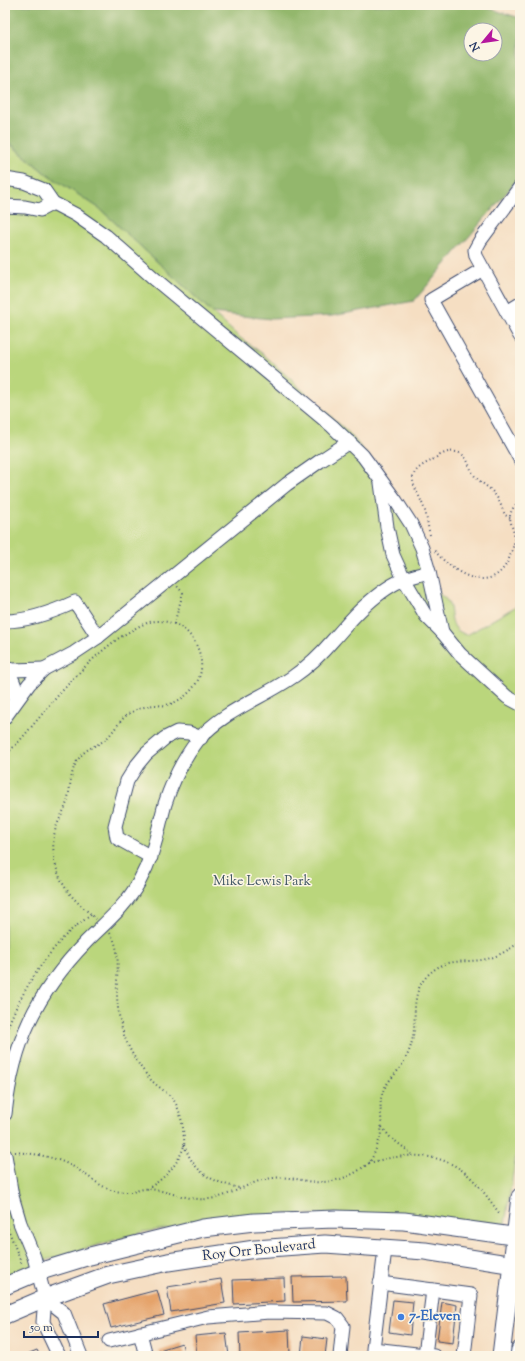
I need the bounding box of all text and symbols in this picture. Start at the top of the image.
north arrow [463,22,503,62]
text: N [466,38,485,55]
park label: Mike Lewis Park [213,872,311,892]
street label: Roy Orr Boulevard [201,1235,317,1267]
place label: 7-Eleven [409,1307,461,1327]
marker: 7-Eleven [396,1312,406,1322]
scale bar [24,1313,98,1339]
text: 50 m [29,1319,53,1337]

